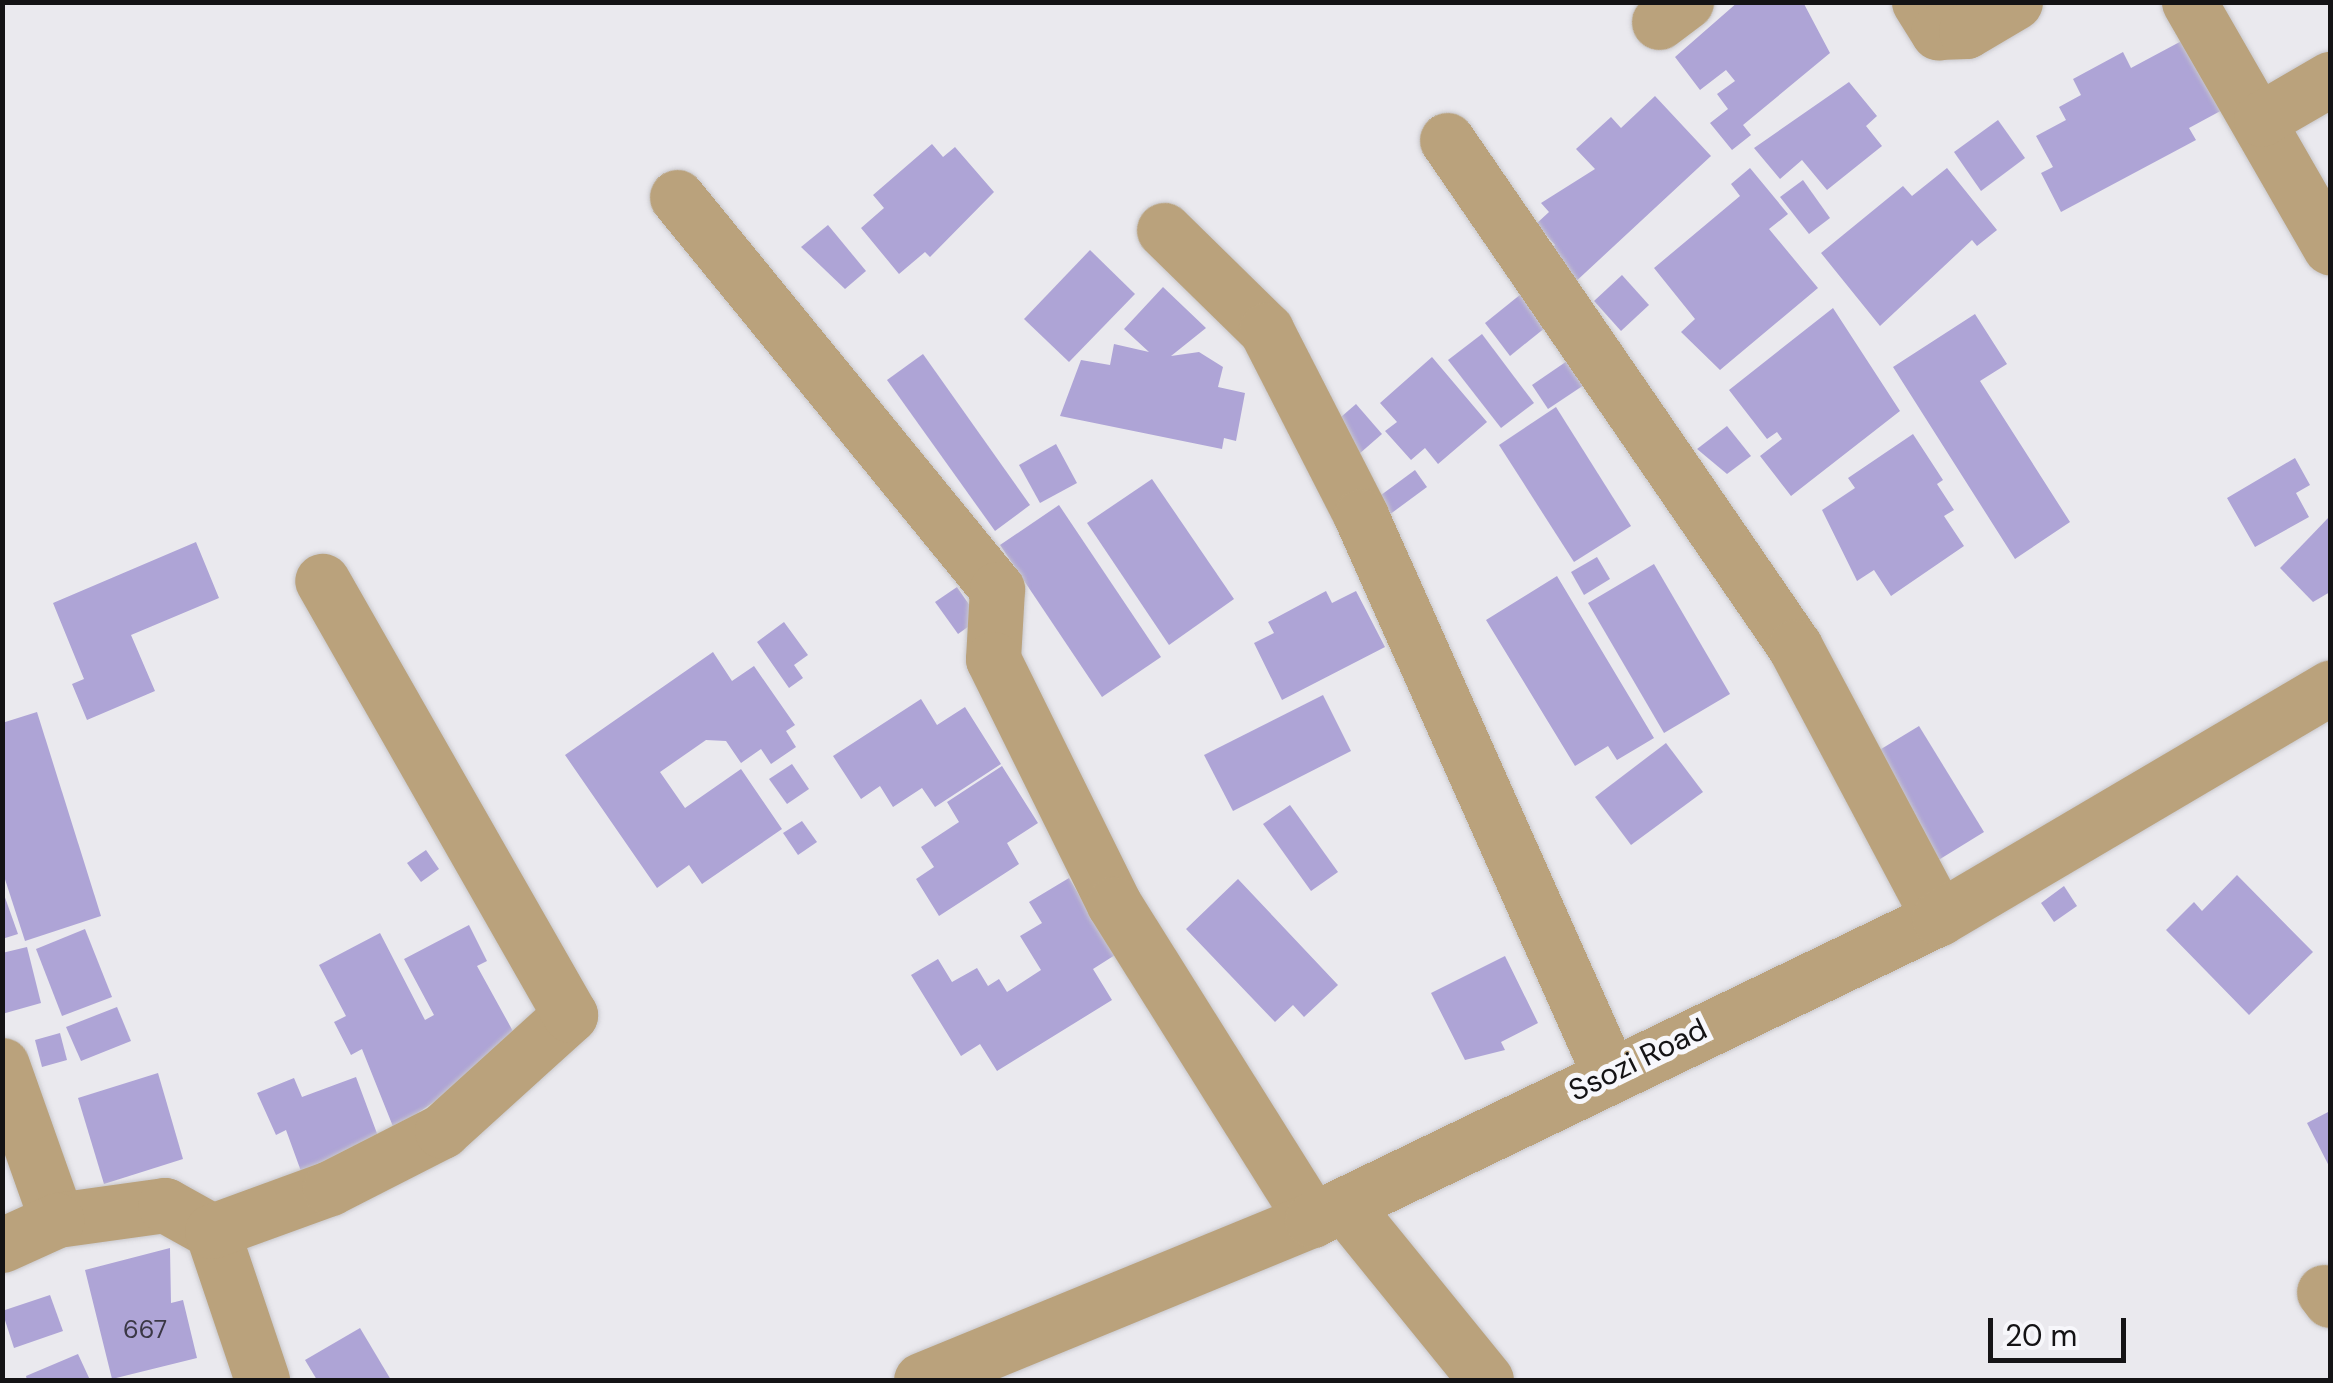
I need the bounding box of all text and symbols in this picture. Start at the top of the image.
street label: Ssozi Road [1563,1011,1713,1109]
scale bar [1993,1298,2130,1360]
house number: 667 [123,1315,167,1345]
text: 20 m [2005,1316,2077,1355]

